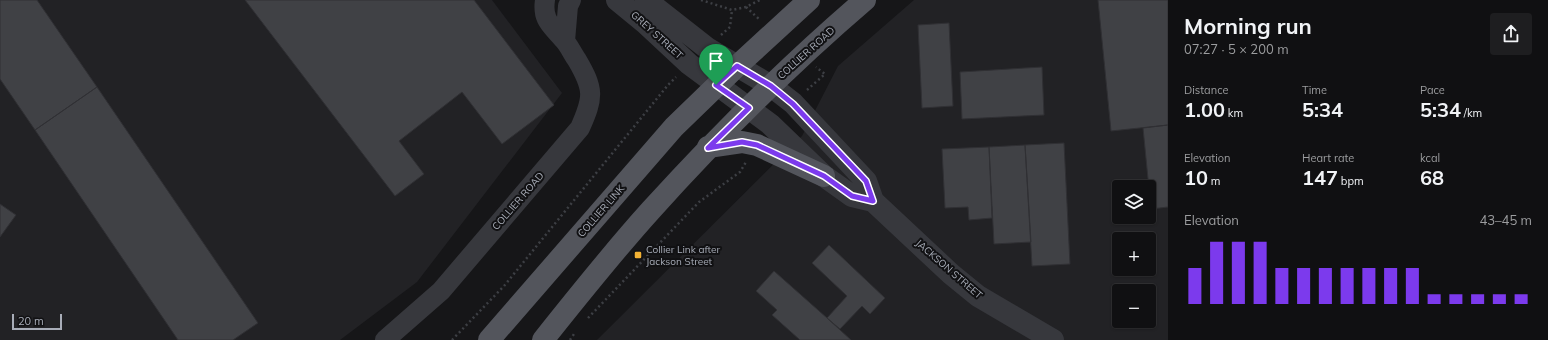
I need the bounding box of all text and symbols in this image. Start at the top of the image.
street label: GREY STREET [628,8,686,62]
text: Morning run [1184,12,1312,40]
button: share [1490,13,1532,55]
street label: COLLIER ROAD [775,24,837,82]
text: 07:27 · 5 × 200 m [1184,41,1289,57]
pin [699,44,733,85]
icon: arrive [705,50,727,72]
text: Distance [1184,83,1228,97]
text: Time [1302,83,1327,97]
text: Pace [1420,83,1445,97]
text: 1.00 [1184,97,1225,122]
text: 5:34 [1302,97,1343,122]
text: 5:34 [1420,97,1461,122]
text: km [1225,106,1243,120]
text: /km [1461,106,1482,120]
text: Elevation [1184,151,1231,165]
text: Heart rate [1302,151,1354,165]
text: kcal [1420,151,1440,165]
text: 10 [1184,165,1208,190]
text: 147 [1302,165,1338,190]
text: 68 [1420,165,1444,190]
street label: COLLIER ROAD [489,169,547,233]
text: m [1208,174,1221,188]
text: bpm [1338,174,1364,188]
map controls [1112,180,1156,328]
button: layers [1112,180,1156,224]
street label: COLLIER LINK [575,182,628,240]
text: Elevation [1184,212,1239,228]
text: 43–45 m [1479,212,1532,228]
button: + [1112,232,1156,276]
street label: JACKSON STREET [913,236,985,302]
place label: Collier Link after Jackson Street [646,243,721,268]
marker: Collier Link after Jackson Street [633,250,643,260]
button: − [1112,284,1156,328]
scale bar [12,312,62,331]
text: 20 m [18,314,44,328]

